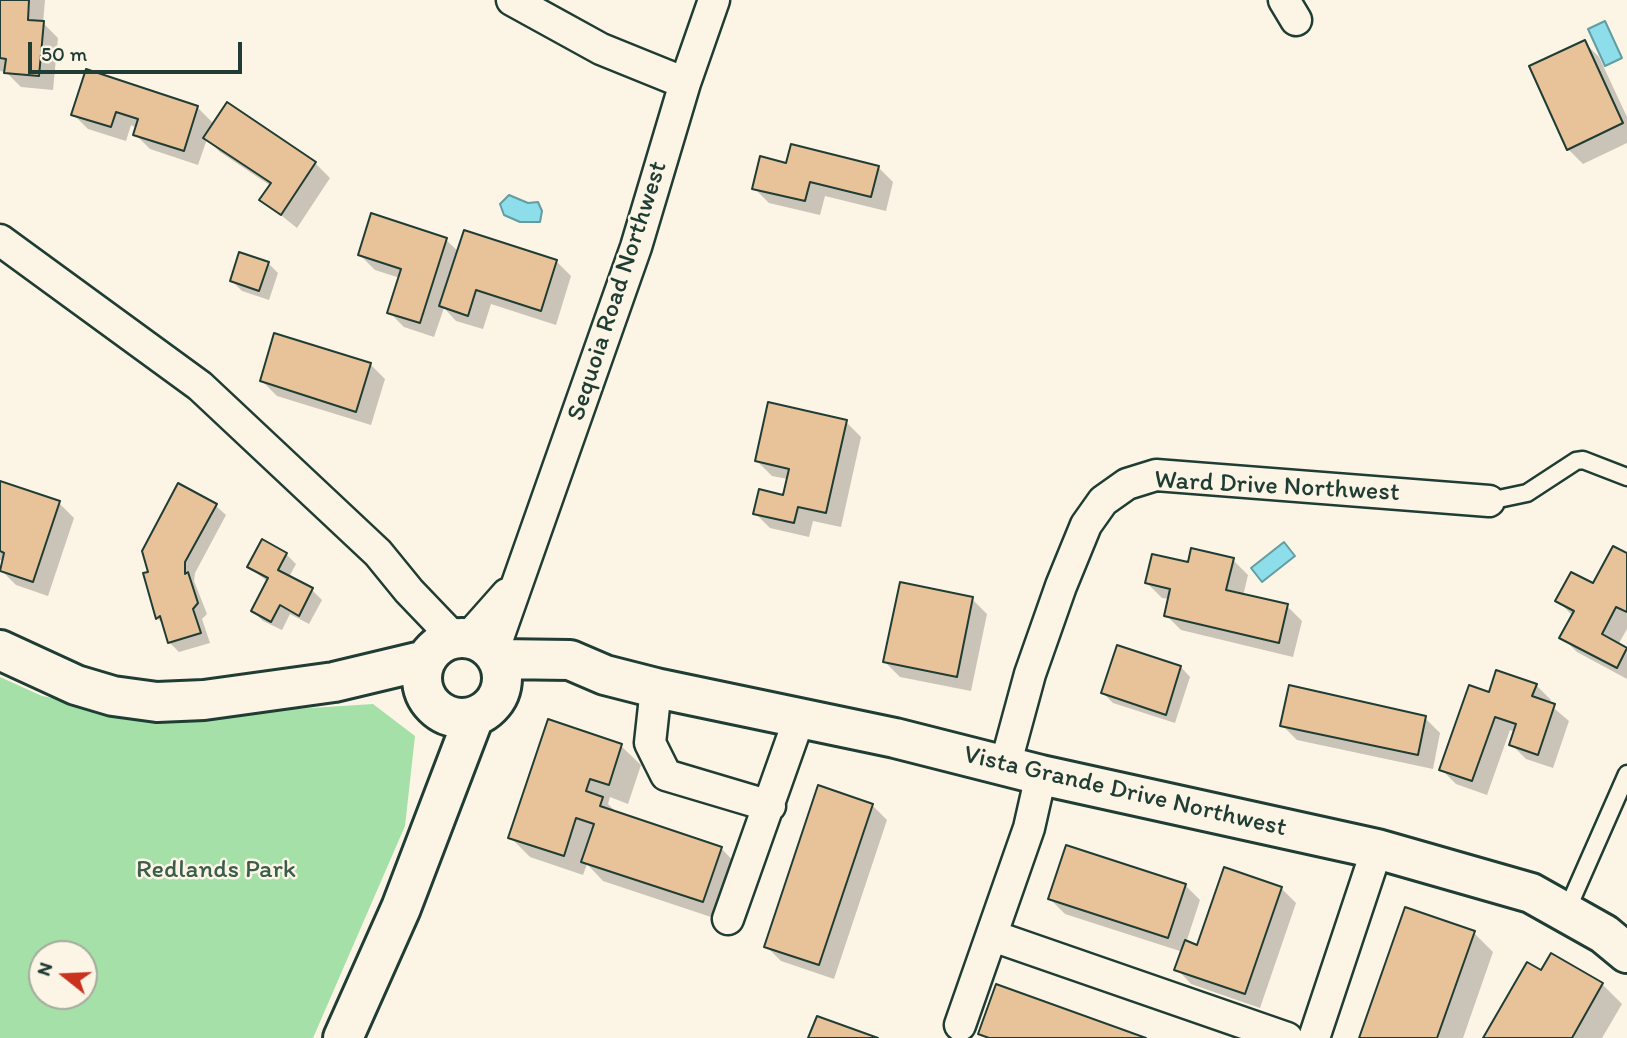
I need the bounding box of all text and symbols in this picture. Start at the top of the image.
scale bar [32,28,245,72]
text: 50 m [41,41,87,66]
street label: Sequoia Road Northwest [561,157,675,425]
street label: Ward Drive Northwest [1154,465,1400,509]
street label: Vista Grande Drive Northwest [960,740,1290,844]
park label: Redlands Park [136,854,296,886]
north arrow [28,940,98,1010]
text: N [32,959,57,979]

